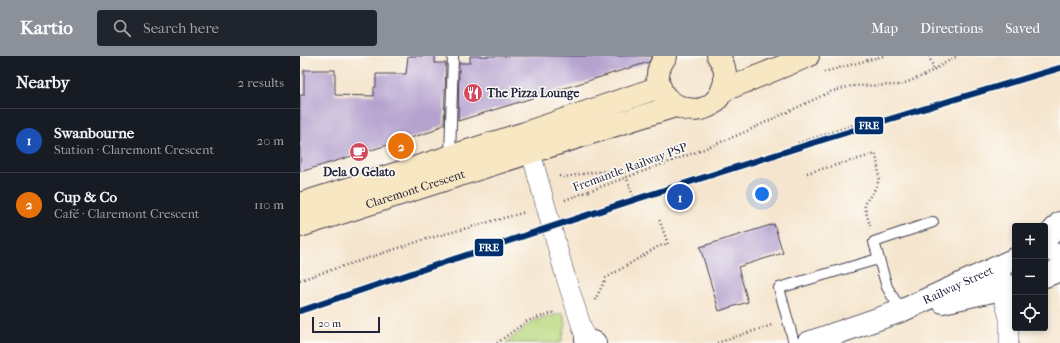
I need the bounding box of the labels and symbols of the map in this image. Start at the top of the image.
restaurant icon: The Pizza Lounge [462,82,484,104]
place label: The Pizza Lounge [486,86,579,101]
line badge: FRE [854,116,884,135]
text: FRE [858,119,880,132]
pin: 2 [388,131,414,161]
street label: Fremantle Railway PSP [571,140,689,194]
cafe icon: Dela O Gelato [348,141,370,163]
place label: Dela O Gelato [323,165,395,179]
street label: Claremont Crescent [364,166,467,212]
pin: 1 [667,182,693,212]
your location [752,184,772,204]
line badge: FRE [474,238,504,257]
text: FRE [478,241,500,254]
street label: Railway Street [920,263,996,307]
scale bar [312,315,380,334]

